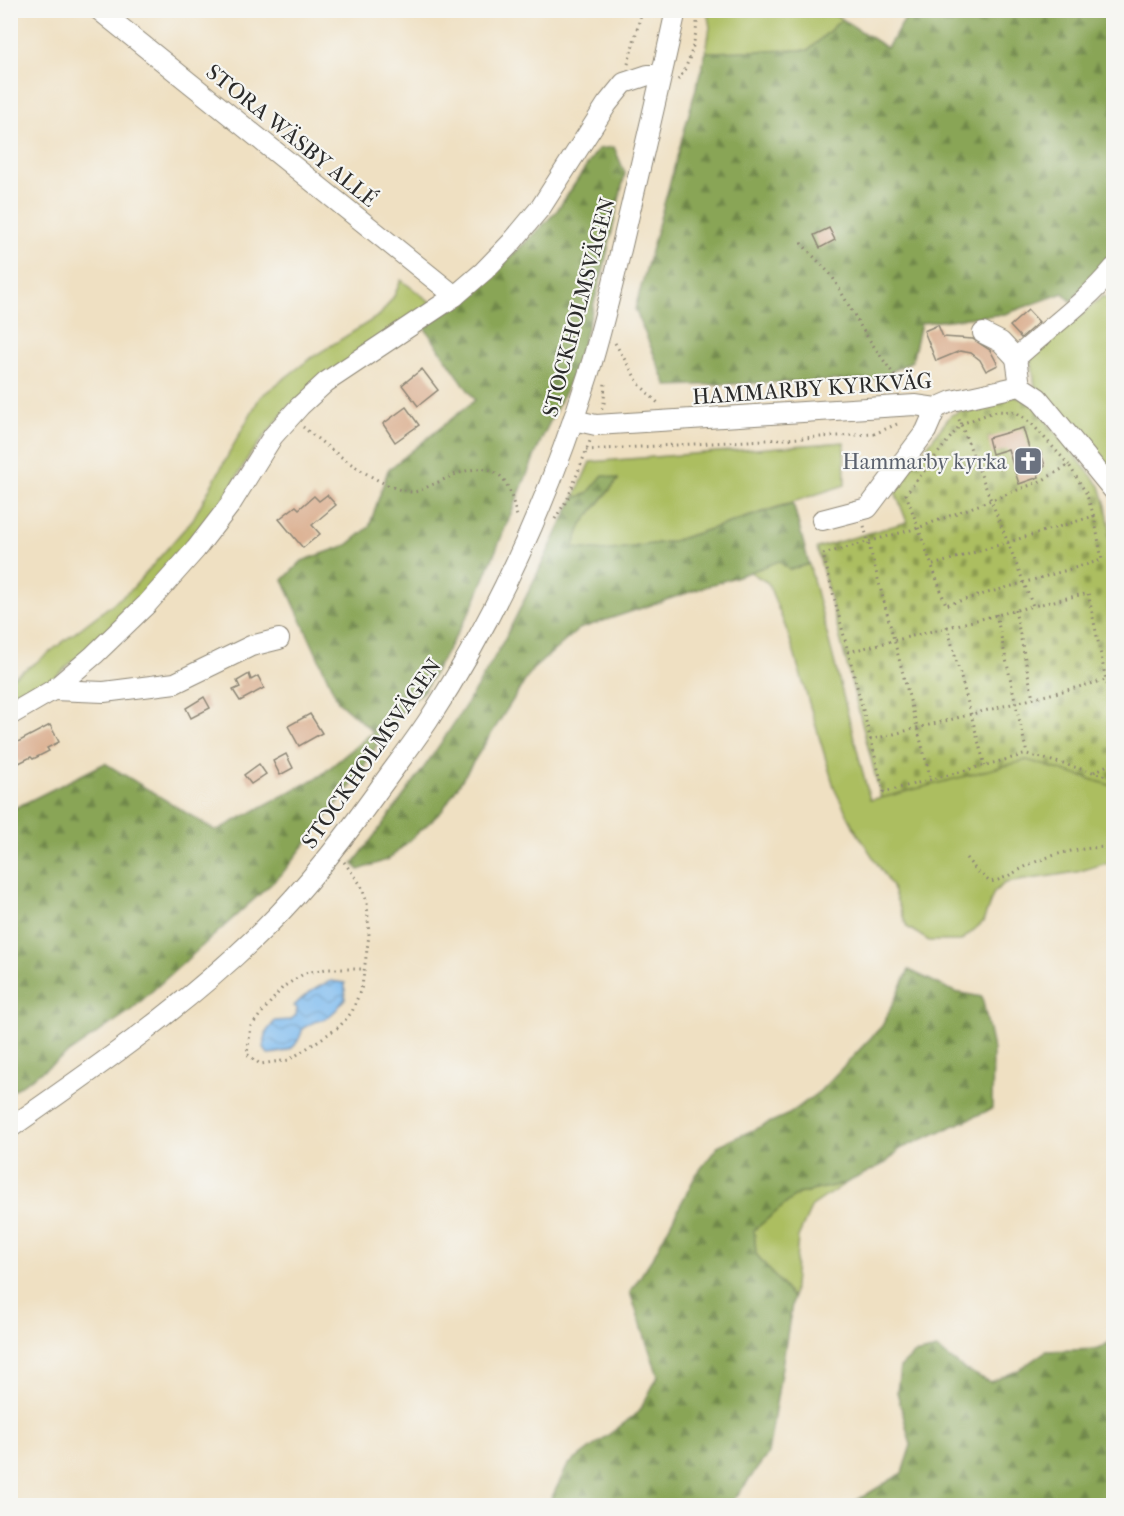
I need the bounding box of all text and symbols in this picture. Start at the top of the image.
street label: STORA WÄSBY ALLÉ [201,58,383,213]
street label: STOCKHOLMSVÄGEN [536,194,621,420]
street label: HAMMARBY KYRKVÄG [691,367,933,410]
church icon: Hammarby kyrka [1012,445,1044,477]
place label: Hammarby kyrka [842,449,1008,475]
street label: STOCKHOLMSVÄGEN [296,653,447,854]

